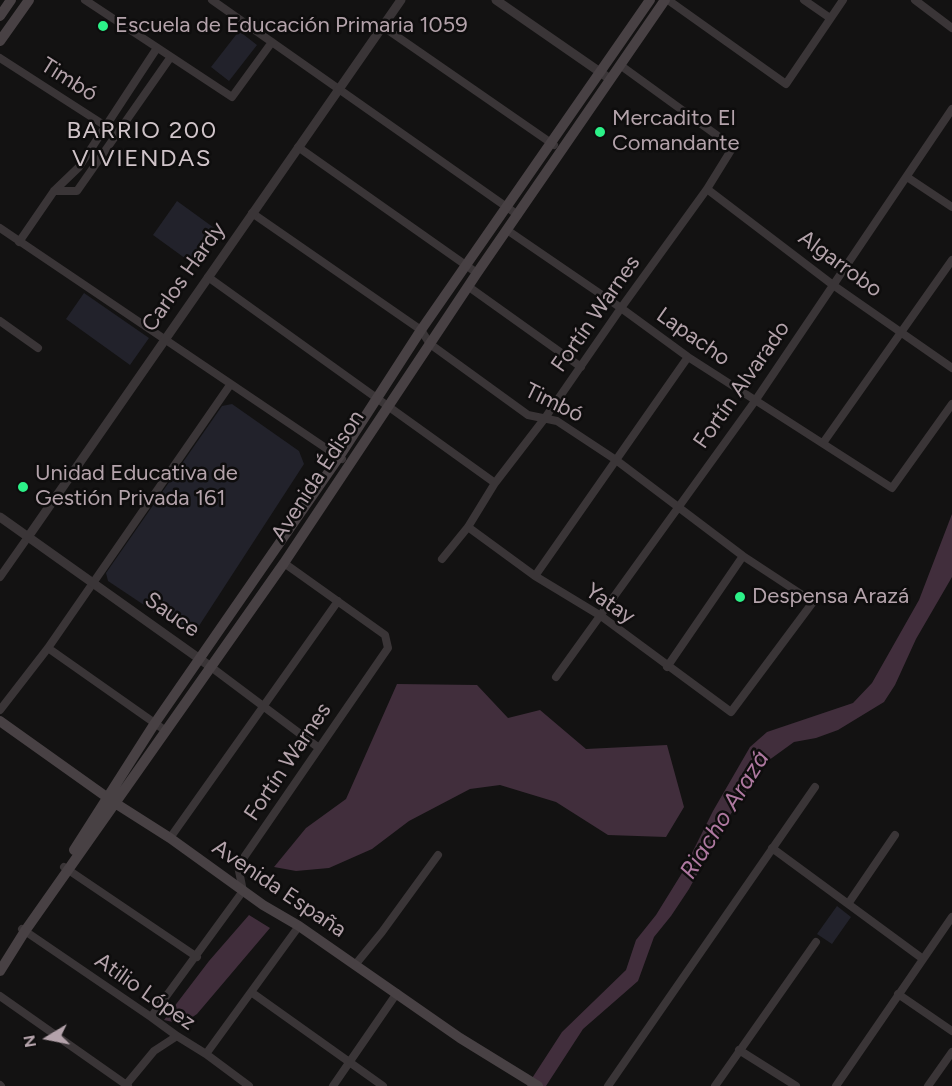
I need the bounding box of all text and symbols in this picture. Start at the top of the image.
place label: Escuela de Educación Primaria 1059 [115,13,468,39]
marker: Escuela de Educación Primaria 1059 [96,19,110,33]
street label: Timbó [36,52,102,108]
place label: Mercadito El Comandante [612,106,740,158]
district label: BARRIO 200 VIVIENDAS [66,117,218,173]
marker: Mercadito El Comandante [593,125,607,139]
street label: Carlos Hardy [137,217,231,337]
street label: Algarrobo [793,225,887,303]
street label: Fortín Warnes [546,250,646,378]
street label: Lapacho [651,302,735,372]
street label: Fortín Alvarado [688,316,796,454]
street label: Timbó [521,378,587,428]
street label: Avenida Édison [266,405,370,547]
place label: Unidad Educativa de Gestión Privada 161 [35,461,238,512]
marker: Unidad Educativa de Gestión Privada 161 [16,480,30,494]
street label: Yatay [580,578,640,630]
place label: Despensa Arazá [752,584,909,610]
street label: Sauce [139,587,205,643]
marker: Despensa Arazá [733,590,747,604]
street label: Fortín Warnes [239,698,337,826]
water label: Riacho Arazá [674,746,776,884]
street label: Avenida España [207,835,351,943]
street label: Atilio López [90,948,200,1036]
north arrow [18,1008,78,1068]
text: N [19,1033,40,1049]

